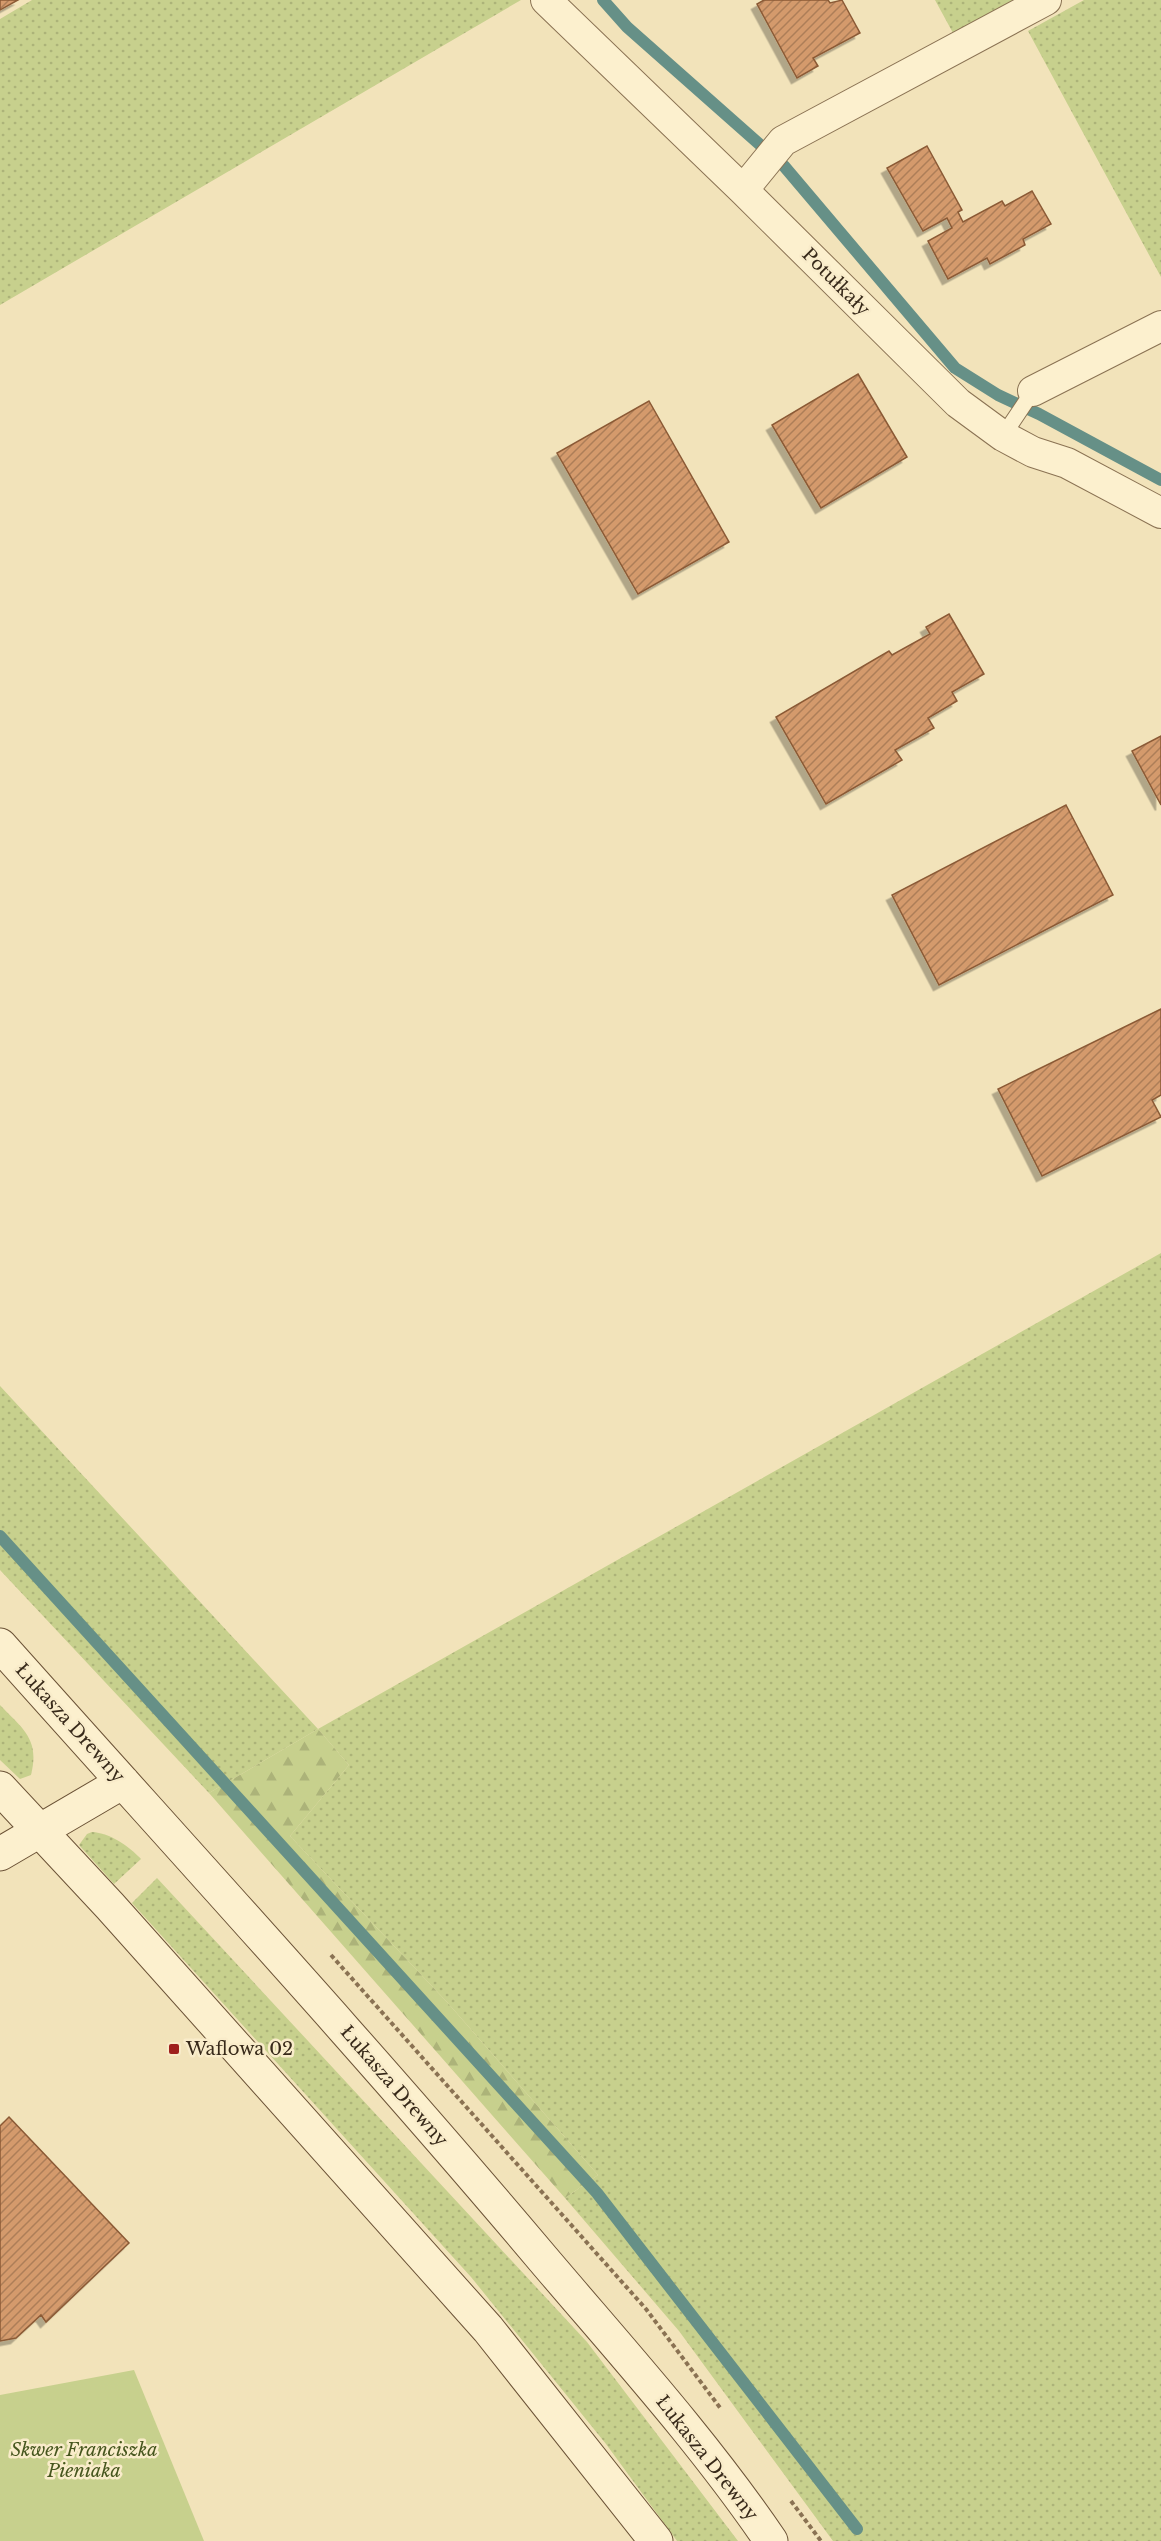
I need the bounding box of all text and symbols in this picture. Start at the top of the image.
street label: Potułkały [798,244,875,321]
street label: Łukasza Drewny [11,1659,130,1787]
street label: Łukasza Drewny [336,2021,453,2151]
place label: Waflowa 02 [185,2038,293,2060]
marker: Waflowa 02 [167,2042,181,2056]
street label: Łukasza Drewny [651,2391,763,2525]
park label: Skwer Franciszka Pieniaka [10,2439,158,2482]

